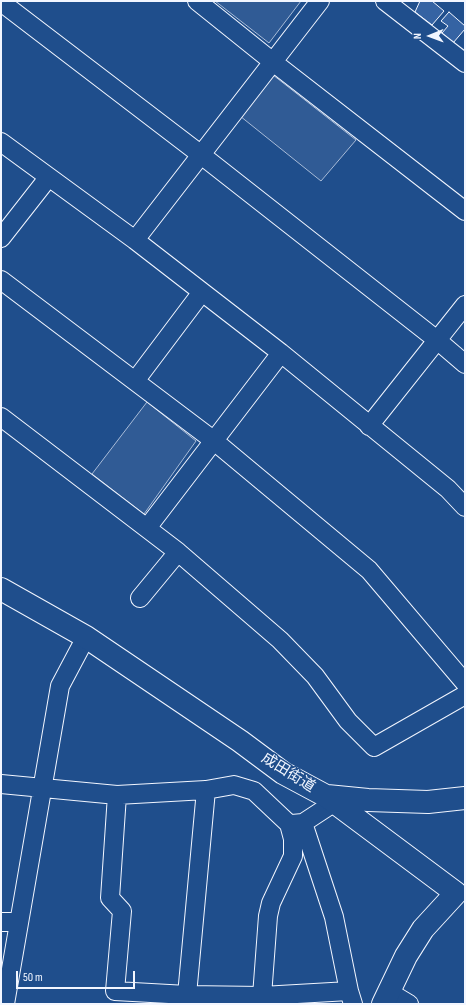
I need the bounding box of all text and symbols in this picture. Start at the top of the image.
north arrow [410,16,450,56]
text: N [411,33,424,39]
street label: 成田街道 [258,749,318,797]
scale bar [18,963,137,989]
text: 50 m [23,970,43,985]

